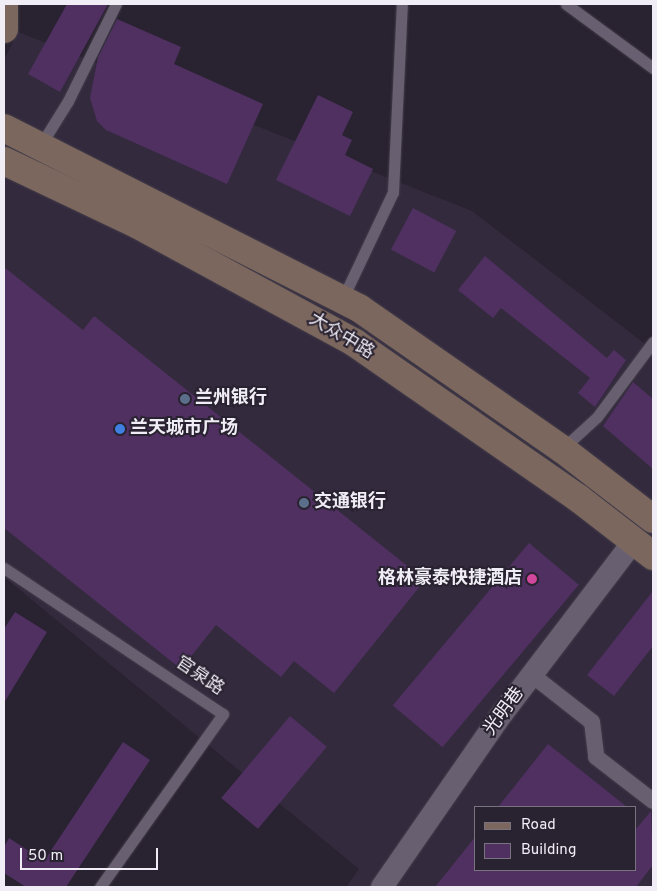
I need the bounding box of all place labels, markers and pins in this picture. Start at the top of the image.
place label: 兰州银行 [195,388,267,410]
marker: 兰州银行 [179,393,191,405]
place label: 兰天城市广场 [130,418,238,440]
marker: 兰天城市广场 [114,423,126,435]
place label: 交通银行 [314,492,386,514]
marker: 交通银行 [298,497,310,509]
place label: 格林豪泰快捷酒店 [378,568,522,590]
marker: 格林豪泰快捷酒店 [526,573,538,585]

